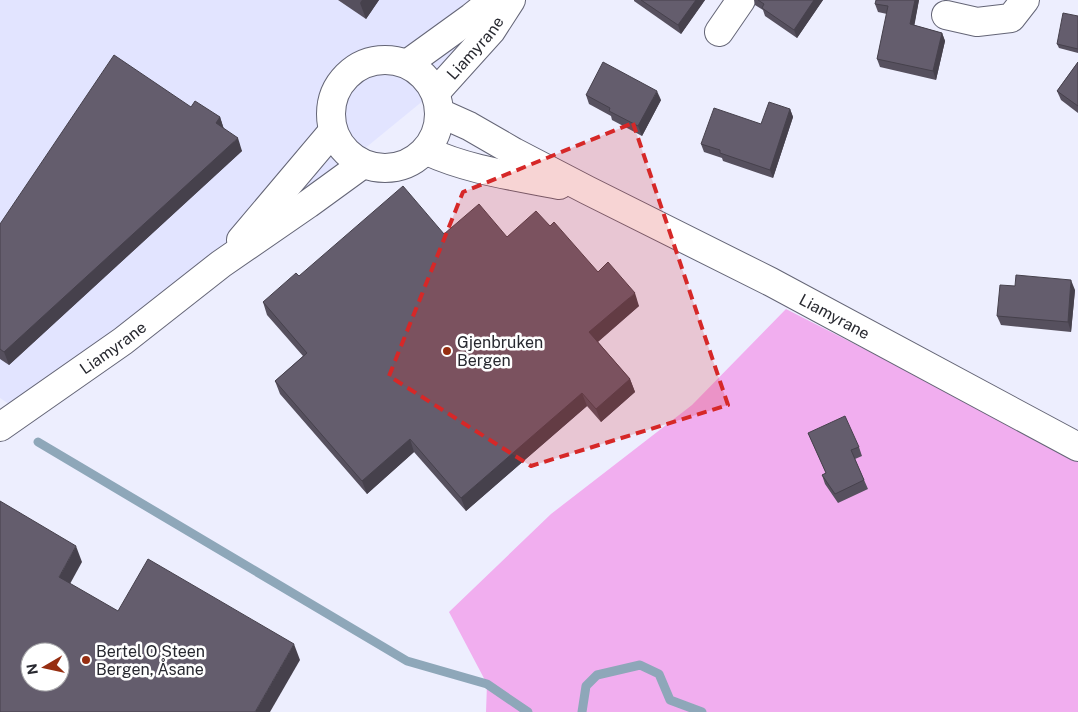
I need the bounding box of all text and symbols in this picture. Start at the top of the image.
street label: Liamyrane [443,13,507,83]
street label: Liamyrane [796,290,873,343]
street label: Liamyrane [76,317,150,378]
place label: Gjenbruken Bergen [457,333,543,370]
marker: Gjenbruken Bergen [441,345,453,357]
north arrow [20,642,70,692]
place label: Bertel O Steen Bergen, Åsane [96,642,205,679]
marker: Bertel O Steen Bergen, Åsane [80,654,92,666]
text: N [23,662,41,676]

